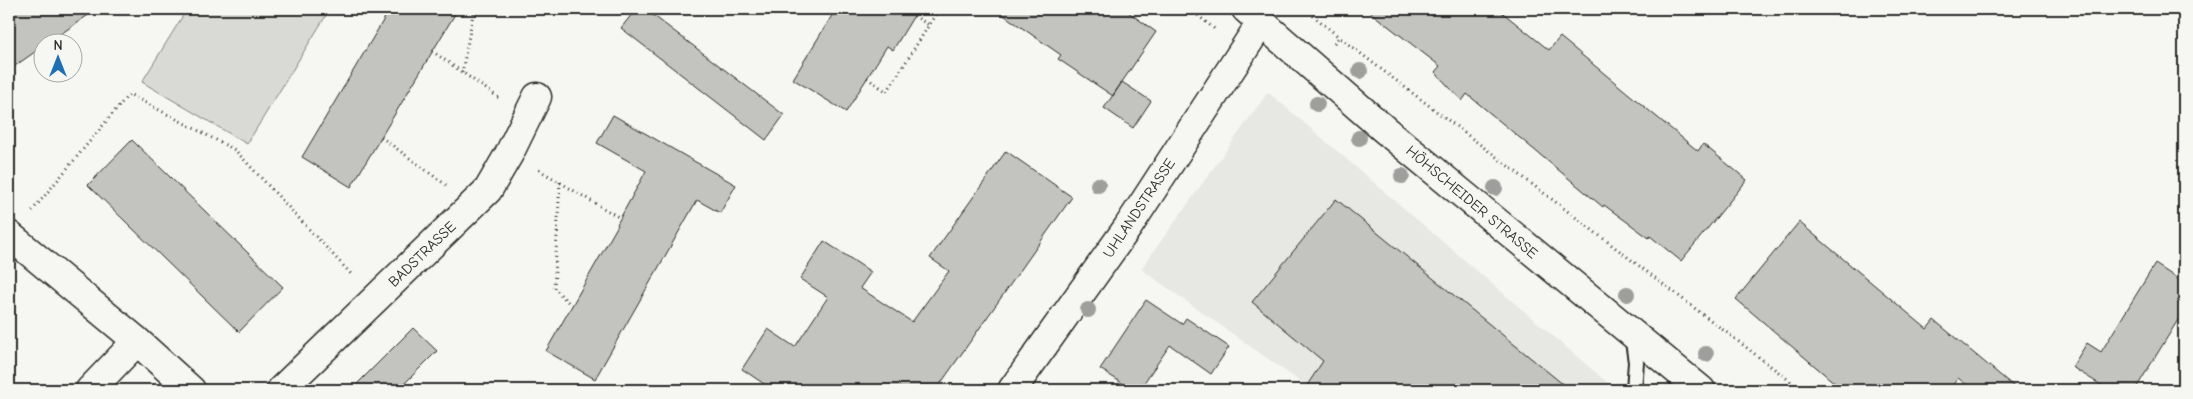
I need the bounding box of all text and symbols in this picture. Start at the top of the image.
north arrow [32,32,82,82]
text: N [53,37,63,54]
street label: HÖHSCHEIDER STRASSE [1402,142,1542,262]
street label: UHLANDSTRASSE [1099,155,1179,261]
street label: BADSTRASSE [385,217,459,291]

